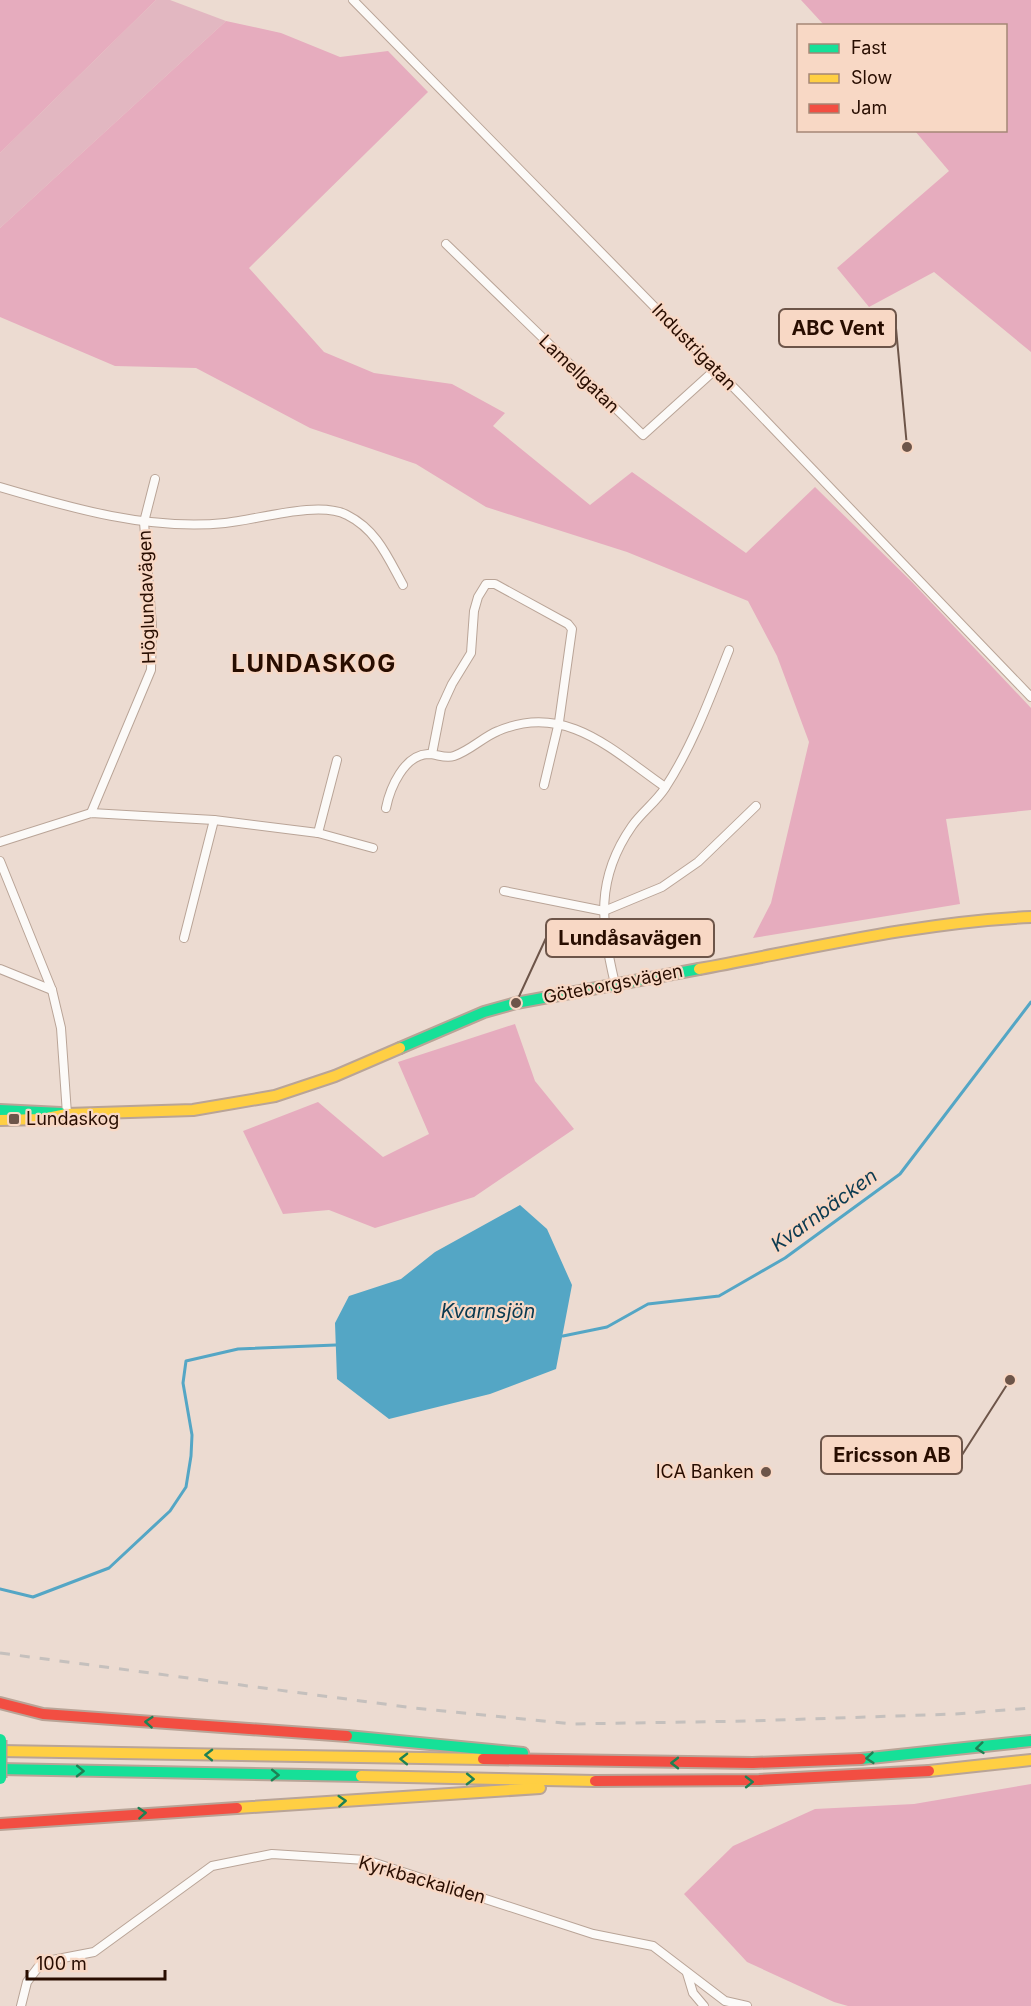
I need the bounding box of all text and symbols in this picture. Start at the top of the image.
legend [797,24,1007,132]
text: Fast [851,37,887,58]
text: Slow [851,67,892,88]
text: Jam [851,97,887,118]
street label: Industrigatan [648,299,741,394]
callout: ABC Vent [779,309,896,347]
text: ABC Vent [791,316,885,340]
street label: Lamellgatan [535,330,624,417]
street label: Höglundavägen [134,530,159,664]
district label: LUNDASKOG [231,649,397,678]
callout: Lundåsavägen [546,919,714,957]
text: Lundåsavägen [558,926,702,950]
street label: Göteborgsvägen [541,960,684,1007]
place label: Lundaskog [26,1108,119,1129]
marker: Lundaskog [7,1112,21,1126]
water label: Kvarnbäcken [766,1163,882,1257]
water label: Kvarnsjön [441,1299,535,1323]
callout: Ericsson AB [821,1436,962,1474]
text: Ericsson AB [833,1443,951,1467]
place label: ICA Banken [656,1461,754,1482]
marker: ICA Banken [759,1465,773,1479]
one-way arrow [144,1715,153,1728]
one-way arrow [975,1741,984,1754]
one-way arrow [205,1748,214,1761]
one-way arrow [865,1751,874,1764]
one-way arrow [400,1752,409,1765]
one-way arrow [670,1757,679,1769]
one-way arrow [75,1764,84,1777]
one-way arrow [270,1768,279,1781]
one-way arrow [465,1773,474,1785]
one-way arrow [744,1775,753,1788]
one-way arrow [338,1795,347,1808]
one-way arrow [138,1807,147,1820]
street label: Kyrkbackaliden [356,1851,488,1908]
scale bar [27,1943,165,1981]
text: 100 m [36,1953,87,1974]

